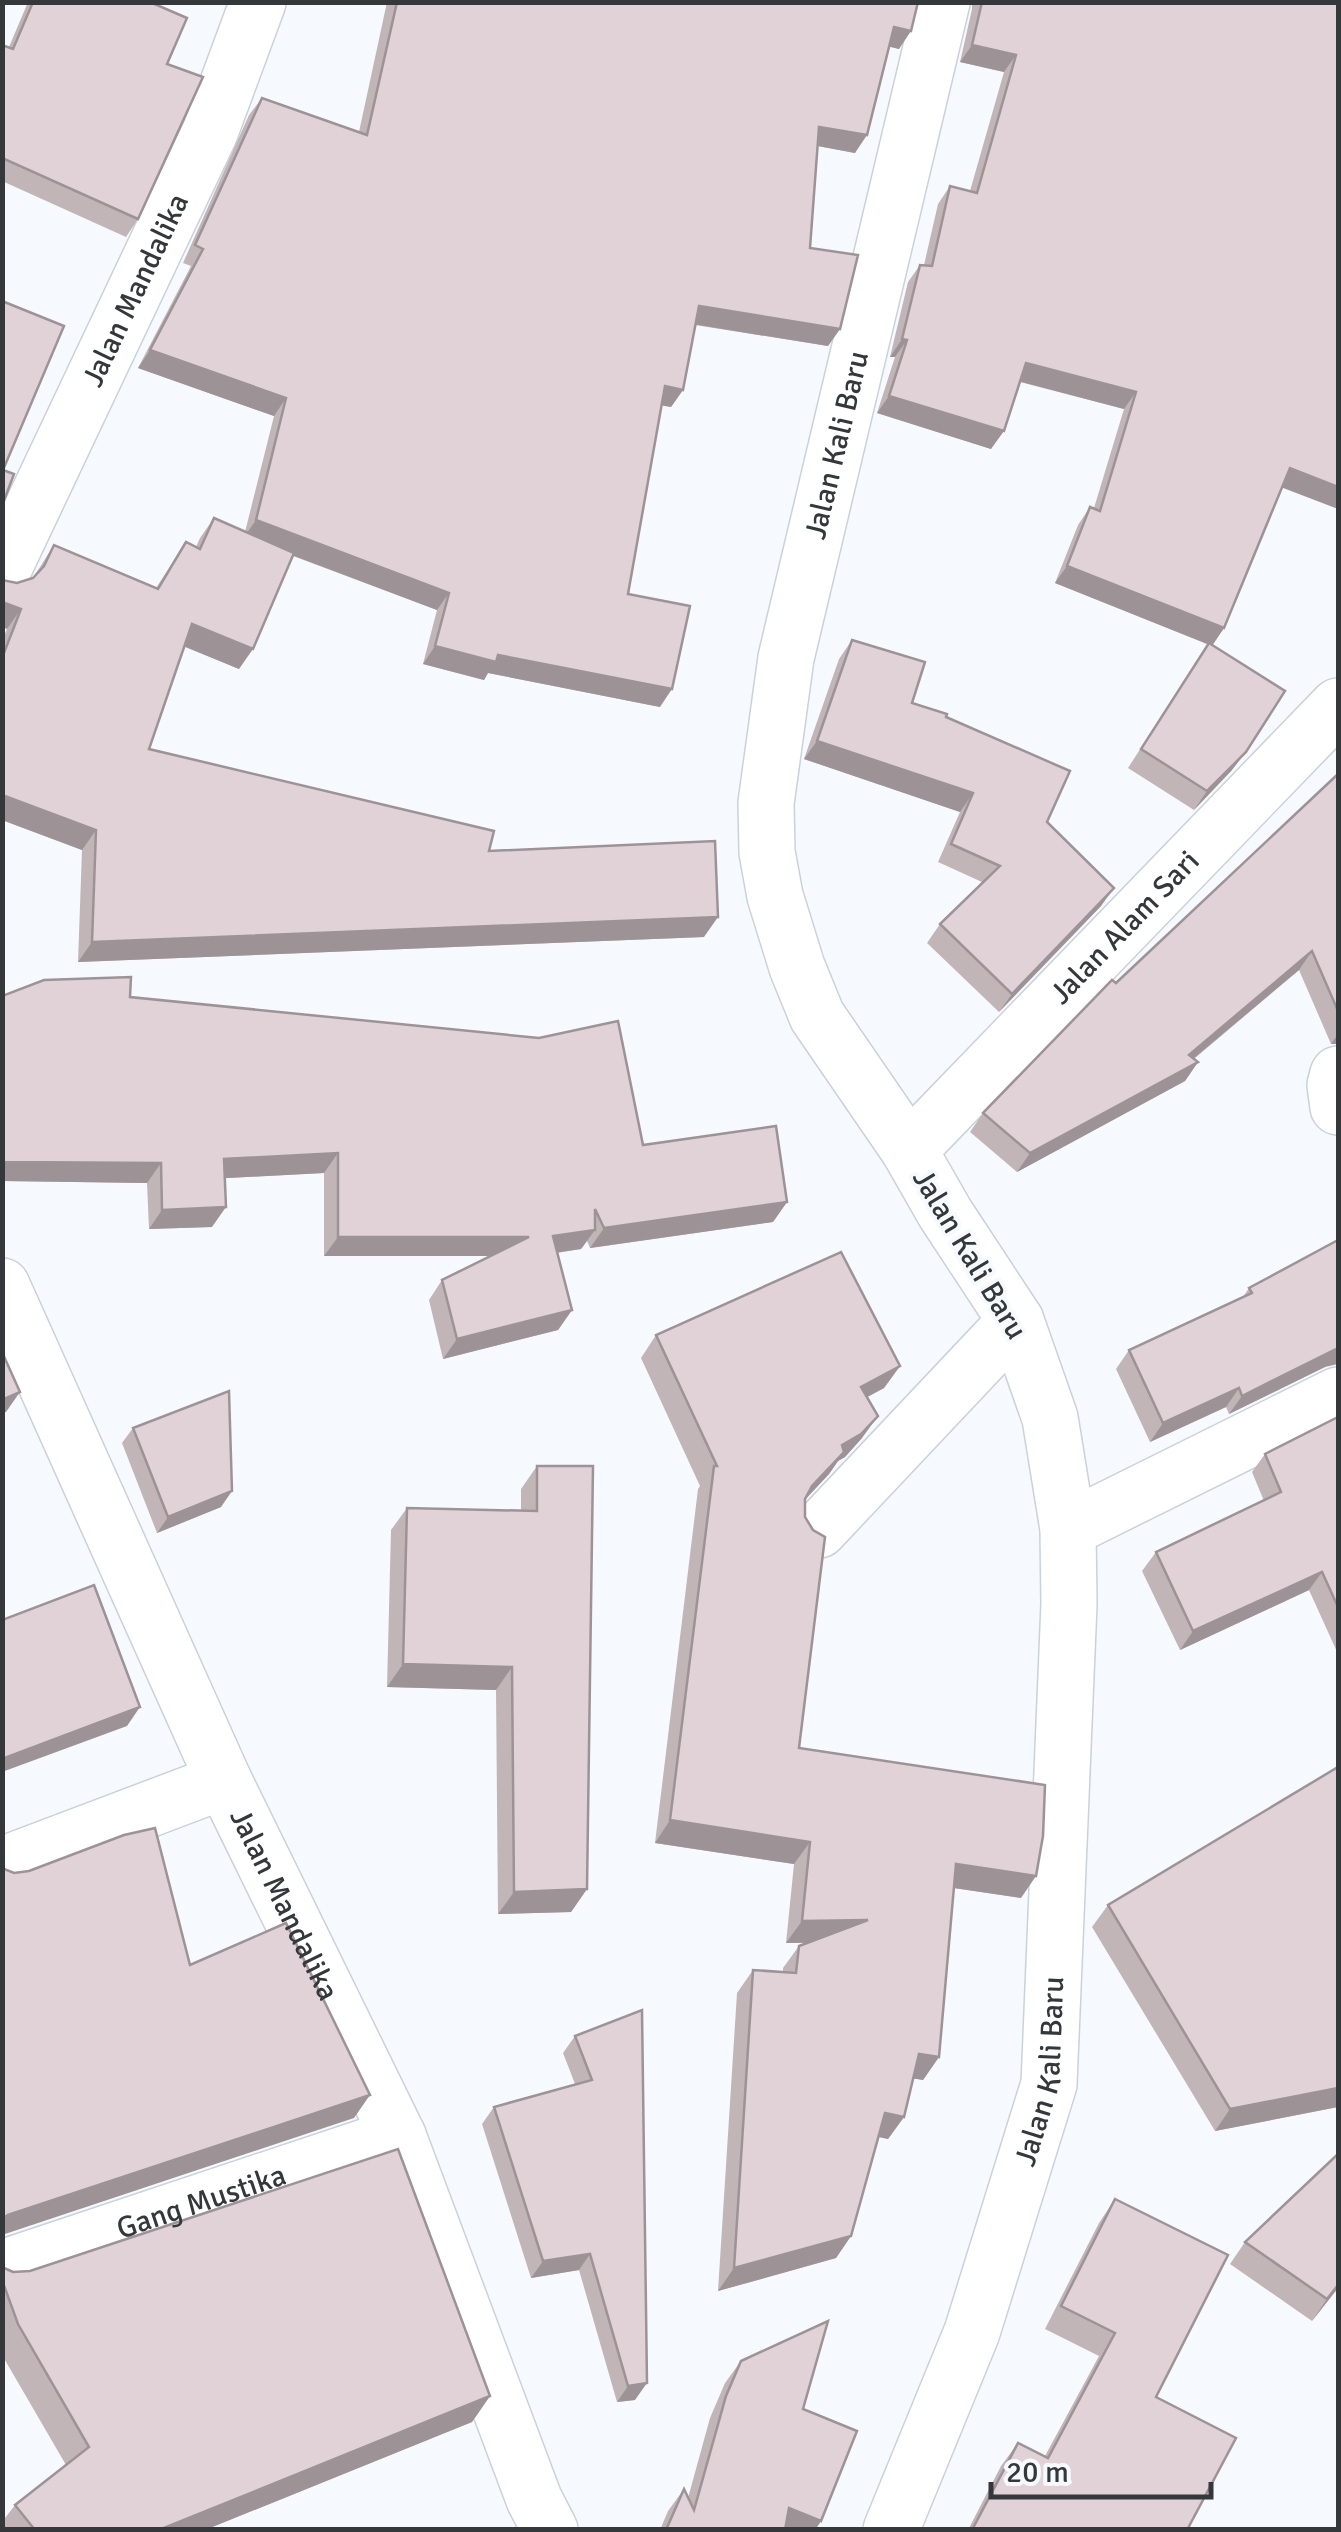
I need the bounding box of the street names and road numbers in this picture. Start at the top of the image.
street label: Jalan Mandalika [74,188,197,393]
street label: Jalan Kali Baru [797,347,877,543]
street label: Jalan Alam Sari [1042,843,1207,1012]
street label: Jalan Kali Baru [904,1162,1035,1346]
street label: Jalan Mandalika [221,1803,347,2007]
street label: Jalan Kali Baru [1007,1976,1072,2171]
street label: Gang Mustika [112,2157,291,2247]

